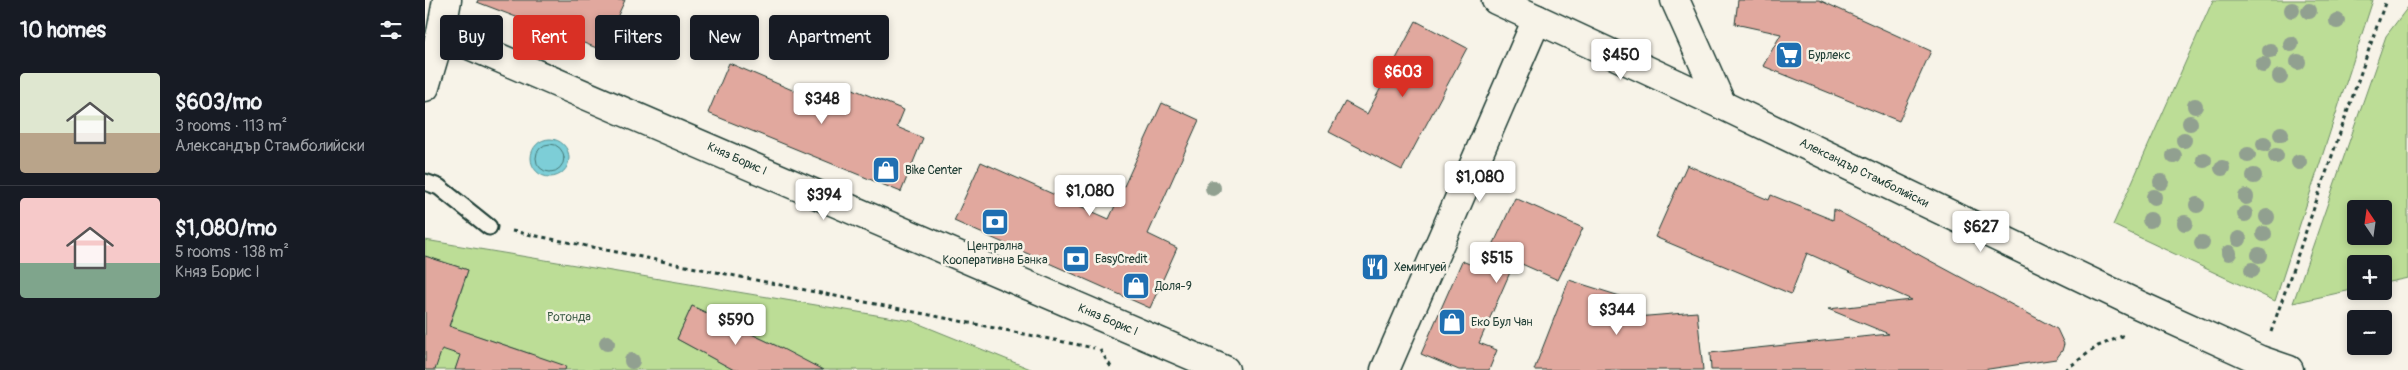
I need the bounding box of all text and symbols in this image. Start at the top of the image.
chip: Buy [440,15,503,60]
chip: Rent [513,15,585,60]
chip: Filters [595,15,680,60]
chip: New [690,15,759,60]
chip: Apartment [769,15,889,60]
icon: filters [377,16,405,44]
text: 10 homes [20,17,106,44]
pin: $450 [1591,38,1651,81]
supermarket icon: Бурлекс [1774,40,1804,70]
text: $450 [1602,45,1640,65]
place label: Бурлекс [1808,48,1851,63]
pin: $603 [1373,56,1433,98]
text: $603 [1384,62,1422,82]
pin: $348 [792,82,852,125]
text: $603/mo [175,89,262,116]
text: $348 [805,89,839,109]
icon: home [60,93,120,153]
text: 3 rooms · 113 m² [175,116,287,136]
street label: Александър Стамболийски [1797,135,1932,211]
text: Александър Стамболийски [175,136,364,156]
street label: Княз Борис I [705,139,769,179]
shop icon: Bike Center [871,155,901,185]
pin: $1,080 [1439,160,1521,203]
place label: Bike Center [905,163,963,178]
text: $1,080 [1456,167,1504,187]
pin: $1,080 [1049,174,1131,217]
pin: $394 [794,178,854,221]
text: $1,080 [1066,181,1114,201]
text: $394 [806,185,842,205]
north arrow [2347,200,2393,245]
map controls [2347,200,2392,355]
bank icon: Централна Кооперативна Банка [980,207,1010,237]
pin: $627 [1951,210,2011,253]
text: $1,080/mo [175,215,277,242]
text: $627 [1963,217,1999,237]
icon: home [60,218,120,278]
place label: Централна Кооперативна Банка [942,239,1048,268]
text: 5 rooms · 138 m² [175,242,289,262]
pin: $515 [1467,242,1527,284]
bank icon: EasyCredit [1061,244,1091,274]
text: $515 [1481,248,1513,268]
place label: EasyCredit [1095,252,1148,267]
restaurant icon: Хемингуей [1360,252,1390,282]
button: + [2347,255,2392,300]
place label: Хемингуей [1394,260,1447,275]
text: Княз Борис I [175,262,260,282]
shop icon: Доля-9 [1121,271,1151,301]
place label: Доля-9 [1154,279,1192,294]
pin: $344 [1587,294,1647,336]
text: $344 [1599,300,1635,320]
street label: Княз Борис I [1076,301,1140,339]
pin: $590 [706,304,766,346]
shop icon: Еко Бул Чан [1437,307,1467,337]
park label: Ротонда [547,310,591,325]
text: $590 [718,310,754,330]
button: − [2347,310,2392,355]
place label: Еко Бул Чан [1471,315,1533,330]

